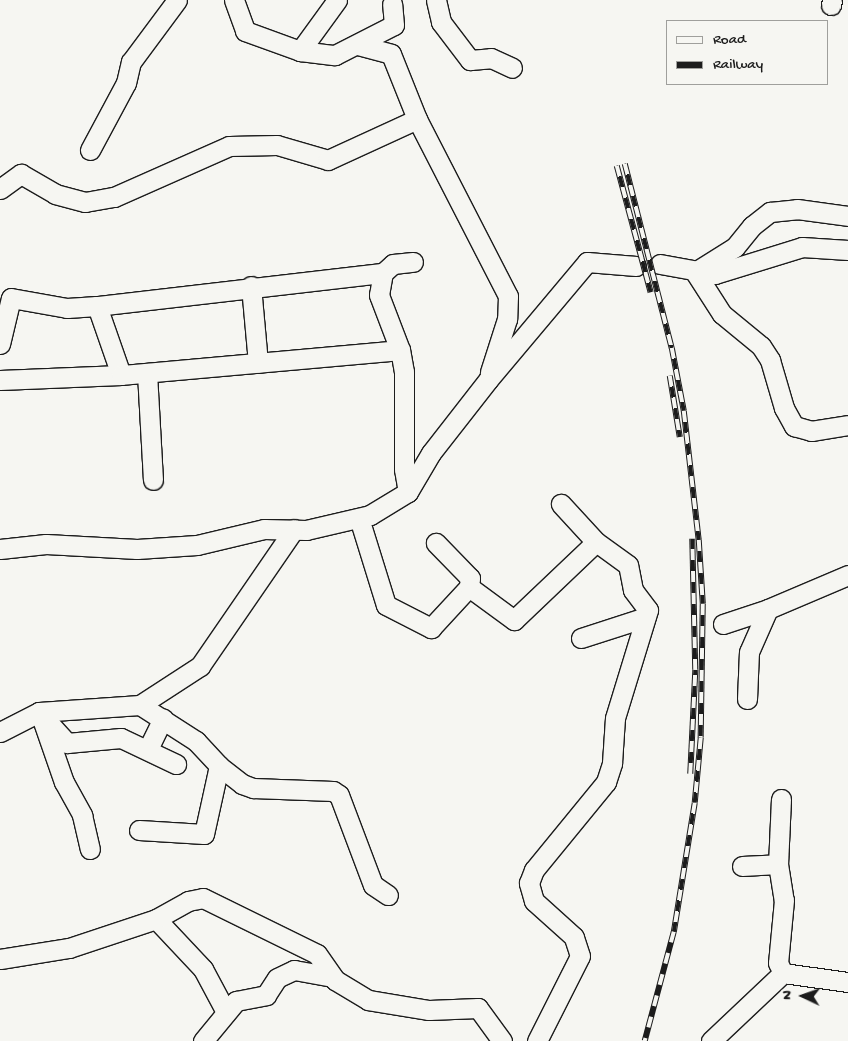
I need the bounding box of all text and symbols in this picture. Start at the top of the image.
legend [666,20,828,85]
text: Road [713,31,746,49]
text: Railway [713,56,763,74]
north arrow [778,971,828,1021]
text: N [779,990,796,1000]

